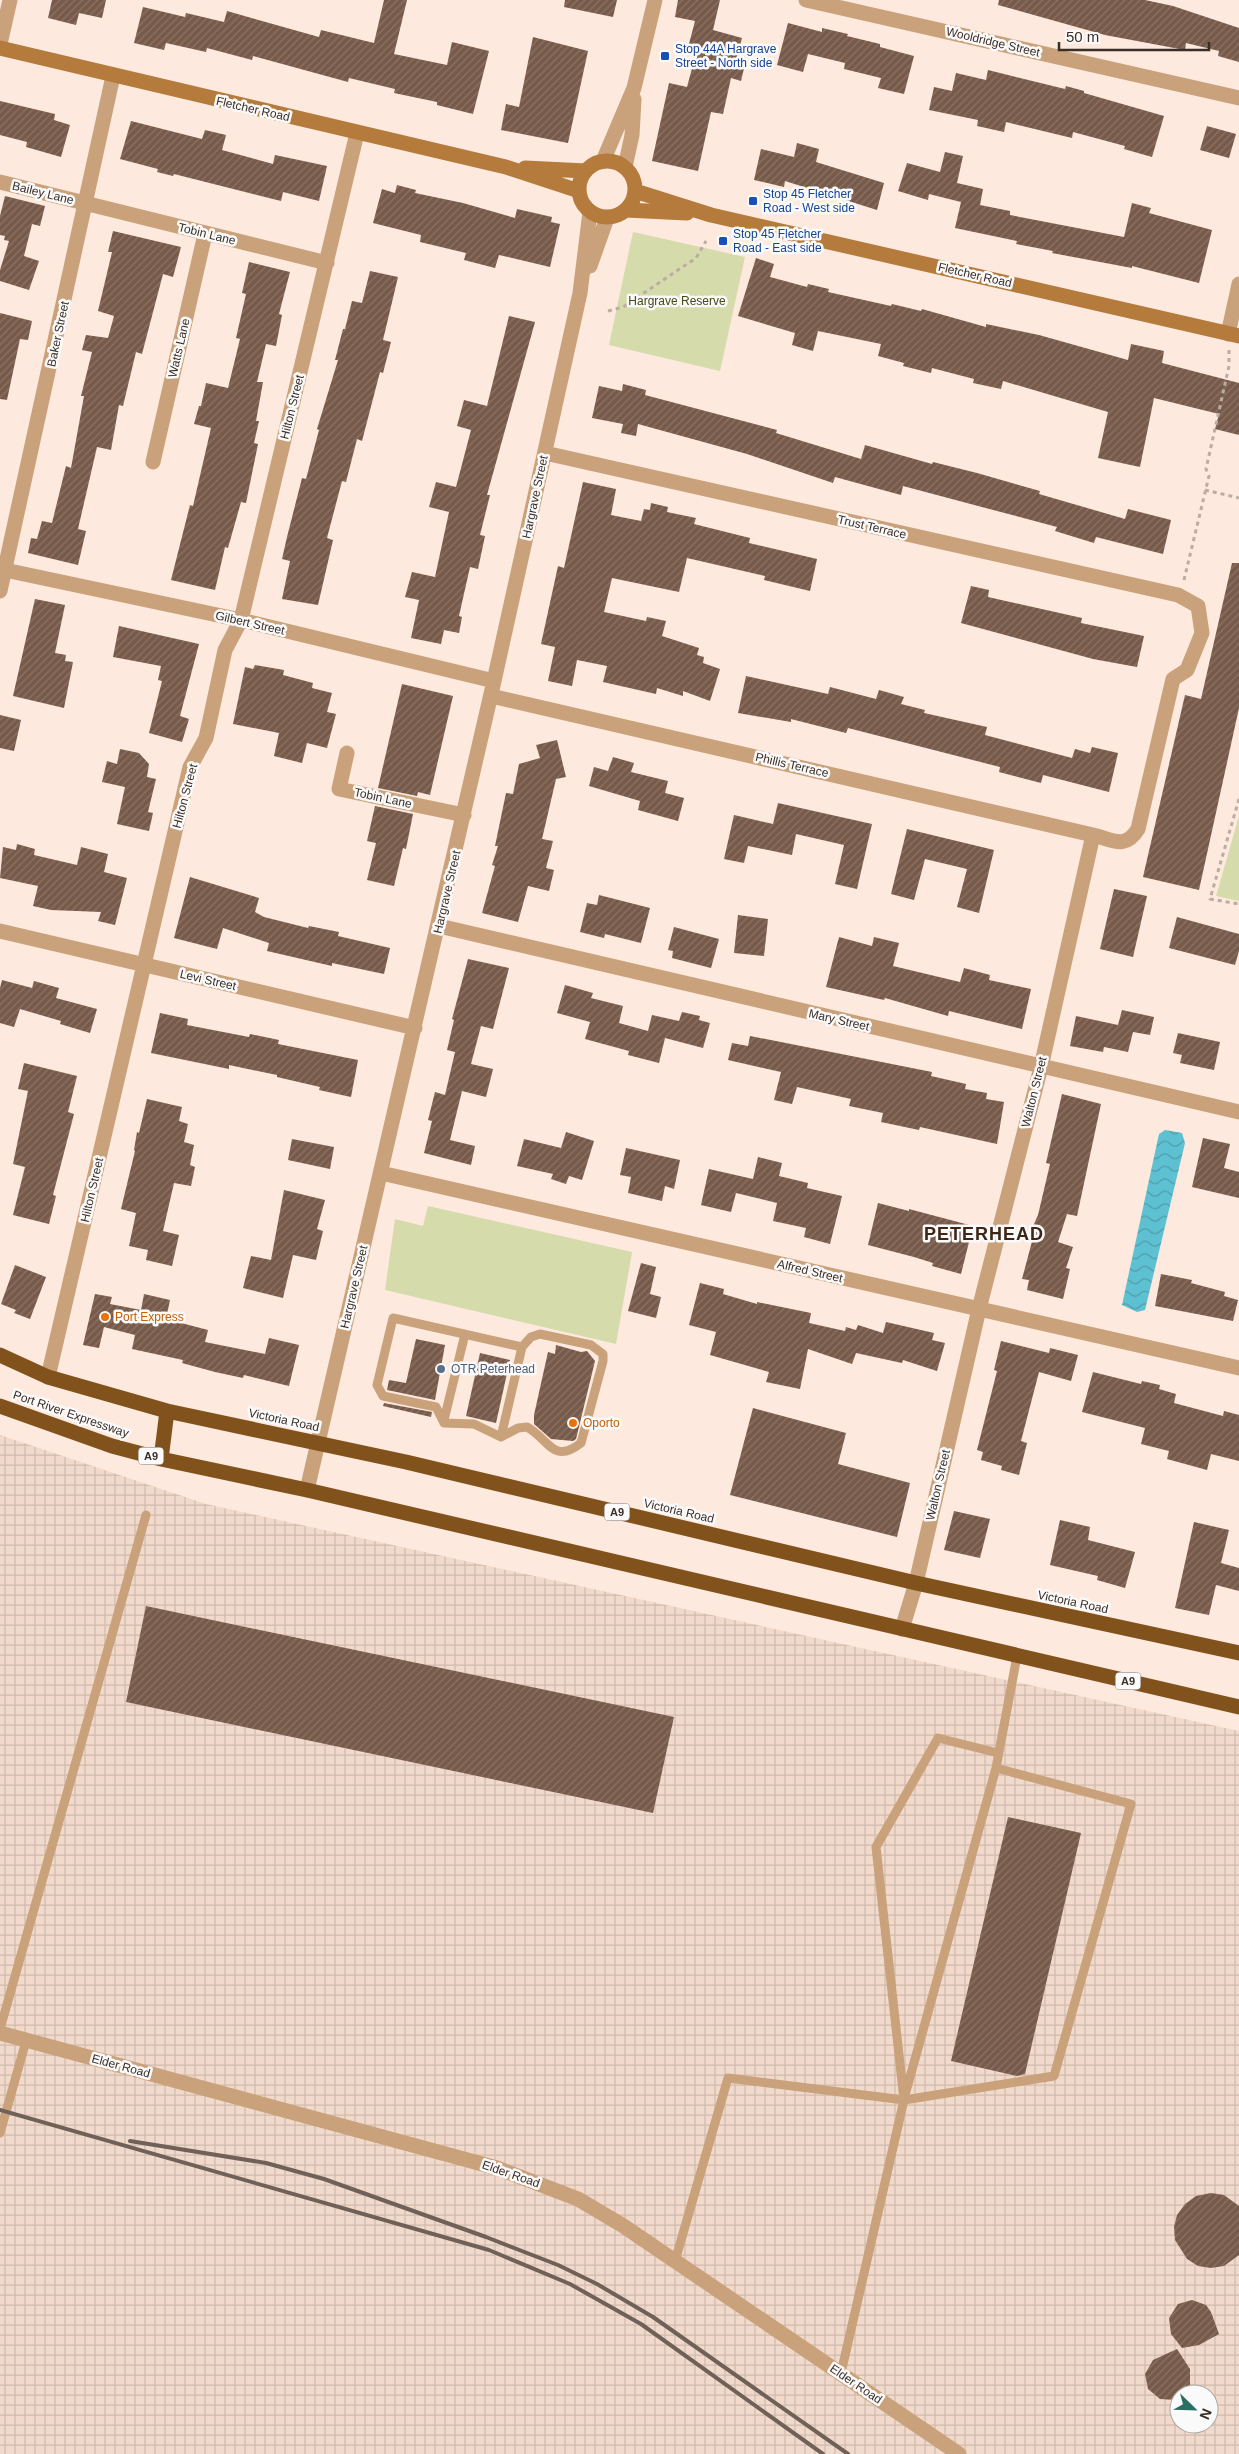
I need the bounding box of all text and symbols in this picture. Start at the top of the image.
scale bar [1059,20,1209,52]
street label: Wooldridge Street [945,24,1042,60]
text: 50 m [1066,28,1099,45]
place label: Stop 44A Hargrave Street - North side [675,42,777,70]
marker: Stop 44A Hargrave Street - North side [659,50,671,62]
street label: Fletcher Road [215,94,291,124]
street label: Bailey Lane [11,179,75,207]
place label: Stop 45 Fletcher Road - West side [763,187,855,215]
marker: Stop 45 Fletcher Road - West side [747,195,759,207]
street label: Tobin Lane [177,220,237,248]
place label: Stop 45 Fletcher Road - East side [733,227,822,255]
marker: Stop 45 Fletcher Road - East side [717,235,729,247]
street label: Fletcher Road [937,260,1013,290]
park label: Hargrave Reserve [628,294,726,308]
street label: Baker Street [44,299,72,368]
street label: Watts Lane [165,317,193,379]
street label: Hilton Street [277,373,307,441]
street label: Hargrave Street [519,453,551,540]
street label: Trust Terrace [836,512,908,542]
street label: Gilbert Street [214,608,287,638]
street label: Phillis Terrace [754,750,830,780]
street label: Hilton Street [170,762,200,830]
street label: Tobin Lane [353,785,413,811]
street label: Hargrave Street [431,849,463,935]
street label: Levi Street [178,967,238,993]
street label: Mary Street [807,1006,871,1034]
street label: Walton Street [1018,1055,1050,1129]
street label: Hilton Street [78,1156,106,1224]
district label: PETERHEAD [924,1224,1044,1244]
street label: Hargrave Street [338,1244,370,1330]
street label: Alfred Street [776,1257,845,1285]
place label: Port Express [115,1310,184,1324]
marker: Port Express [99,1311,111,1323]
place label: OTR Peterhead [451,1362,535,1376]
marker: OTR Peterhead [435,1363,447,1375]
street label: Port River Expressway [11,1388,131,1440]
street label: Victoria Road [247,1406,321,1434]
place label: Oporto [583,1416,620,1430]
marker: Oporto [567,1417,579,1429]
road number: A9 [138,1448,164,1464]
street label: Walton Street [923,1448,953,1522]
street label: Victoria Road [642,1496,716,1526]
road number: A9 [604,1504,630,1520]
street label: Victoria Road [1036,1588,1110,1616]
road number: A9 [1116,1672,1140,1690]
street label: Elder Road [90,2051,152,2081]
street label: Elder Road [480,2158,542,2190]
street label: Elder Road [827,2361,885,2407]
north arrow [1169,2384,1219,2434]
text: N [1197,2406,1215,2422]

